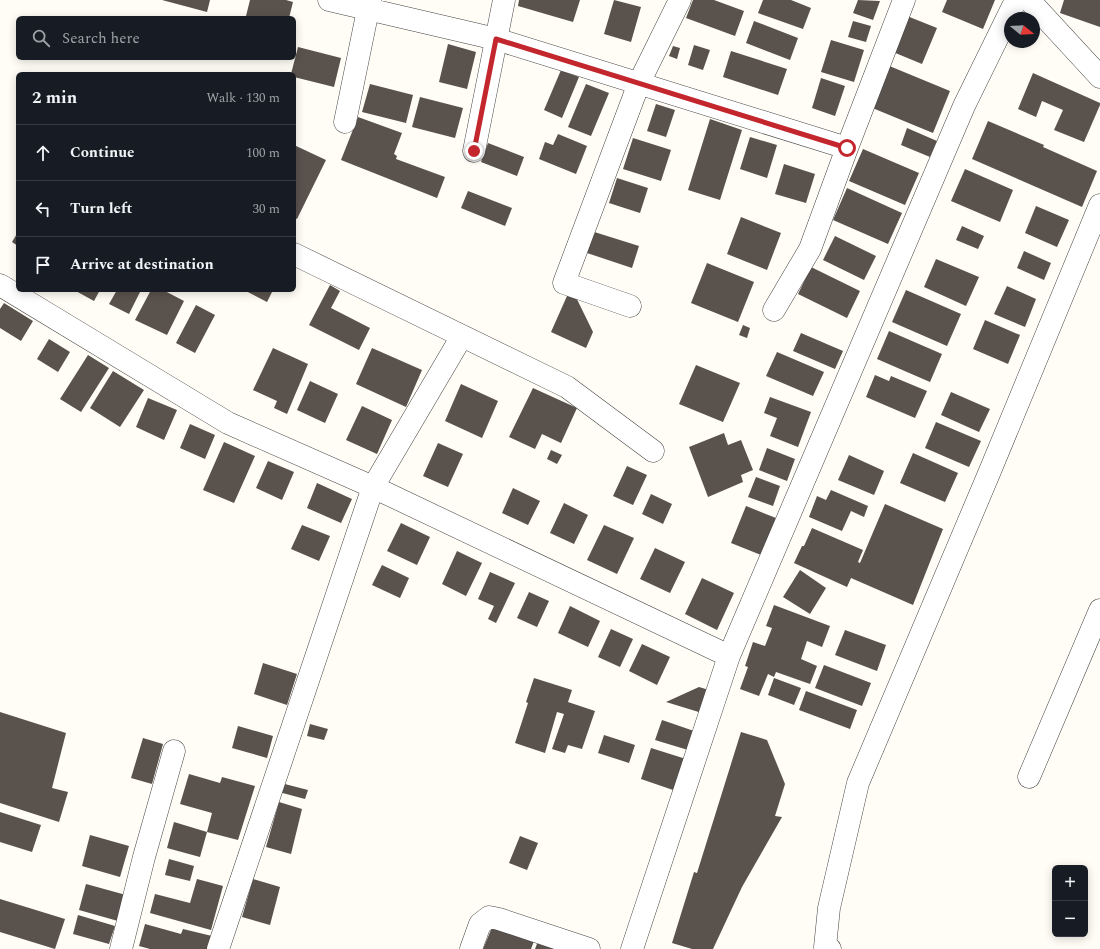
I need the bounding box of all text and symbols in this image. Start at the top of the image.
north arrow [1004,12,1040,48]
search box [16,16,296,60]
icon: search [30,27,52,49]
text: Search here [62,27,140,50]
text: 2 min [32,85,77,111]
text: Walk · 130 m [206,88,280,108]
route start [838,139,856,157]
text: Continue [70,141,135,164]
icon: ahead [32,142,54,164]
route end [465,142,483,160]
text: 100 m [246,143,280,163]
text: Turn left [70,197,132,220]
icon: left [32,198,54,220]
text: 30 m [253,199,280,219]
text: Arrive at destination [70,253,214,276]
icon: arrive [32,254,54,276]
map controls [1052,865,1088,937]
button: + [1052,865,1088,901]
button: − [1052,901,1088,937]

